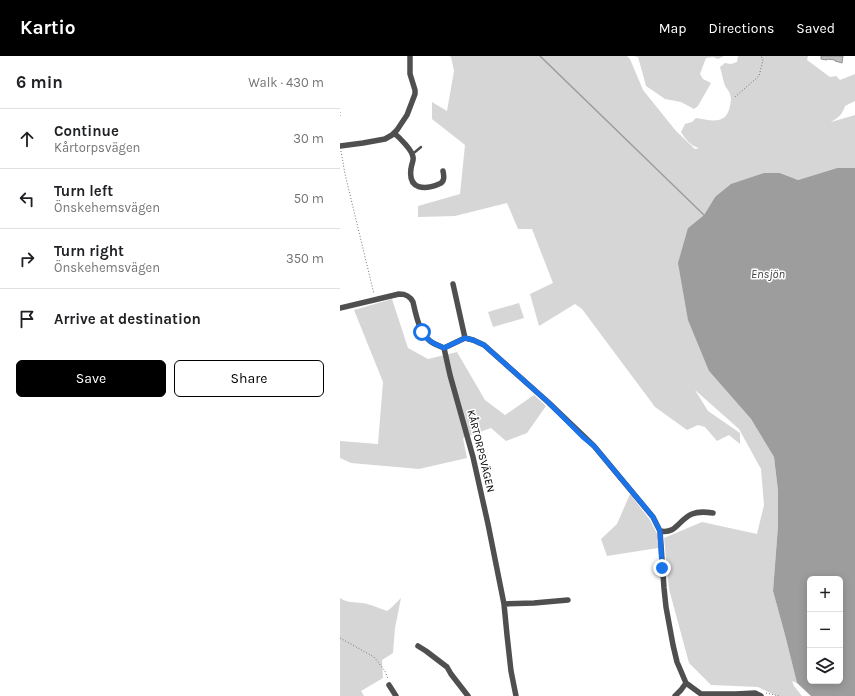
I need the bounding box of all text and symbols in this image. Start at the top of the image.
text: Kartio [20,17,75,39]
text: Map [659,20,687,37]
text: Directions [709,20,774,37]
text: Saved [796,20,835,37]
text: 6 min [16,72,63,92]
text: Walk · 430 m [248,75,324,90]
text: Continue [54,122,119,140]
icon: ahead [16,128,38,150]
text: 30 m [293,131,324,146]
text: Kårtorpsvägen [54,140,140,155]
text: Turn left [54,182,113,200]
icon: left [16,188,38,210]
text: 50 m [294,191,324,206]
text: Önskehemsvägen [54,200,160,215]
text: Turn right [54,242,124,260]
icon: right [16,248,38,270]
text: 350 m [286,251,324,266]
text: Önskehemsvägen [54,260,160,275]
water label: Ensjön [751,267,785,281]
icon: arrive [16,308,38,330]
text: Arrive at destination [54,310,201,328]
route start [413,323,431,341]
button: Save [16,360,166,397]
button: Share [174,360,324,397]
street label: KÅRTORPSVÄGEN [464,408,499,494]
route end [653,559,671,577]
map controls [807,576,843,684]
button: + [807,576,843,612]
button: − [807,612,843,648]
button: layers [807,648,843,684]

